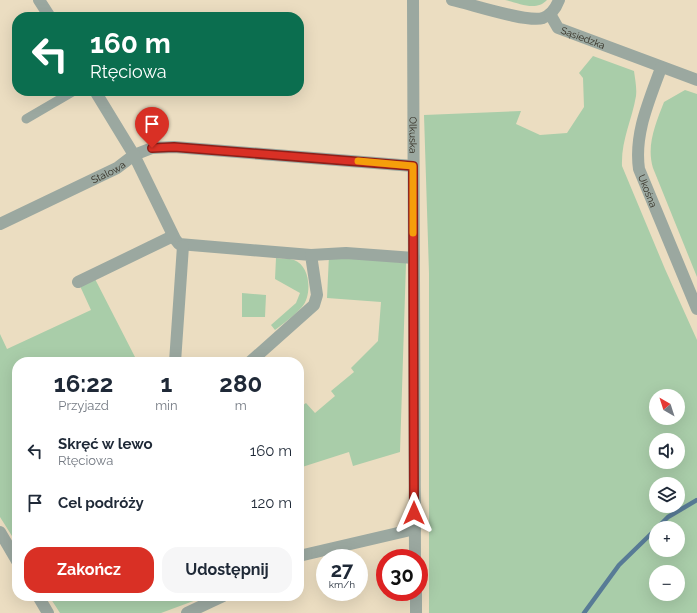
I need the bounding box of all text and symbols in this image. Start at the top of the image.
street label: Sąsiedzka [559,25,607,51]
text: 160 m [90,27,171,60]
icon: left [24,28,76,80]
text: Rtęciowa [90,61,167,82]
pin [135,107,169,148]
icon: arrive [141,113,163,135]
street label: Olkuska [407,116,419,154]
street label: Stalowa [90,159,128,186]
street label: Ukośna [636,173,659,209]
text: 16:22 [54,369,113,398]
text: 1 [160,369,172,398]
text: 280 [219,369,262,398]
north arrow [649,389,685,425]
map controls [649,389,685,601]
text: Przyjazd [58,398,109,413]
text: min [155,398,178,413]
text: m [235,398,247,413]
button: sound [649,433,685,469]
text: Skręć w lewo [58,435,153,453]
icon: left [24,440,46,462]
text: 160 m [250,442,292,460]
text: Rtęciowa [58,453,113,468]
button: layers [649,477,685,513]
icon: arrive [24,492,46,514]
position arrow [393,492,435,534]
text: Cel podróży [58,494,144,512]
text: 120 m [251,494,292,512]
button: + [649,521,685,557]
button: Zakończ [24,547,154,593]
button: Udostępnij [162,547,292,593]
speed limit sign: 30 [376,549,428,601]
text: 27 [331,558,353,582]
button: − [649,565,685,601]
text: km/h [329,579,355,590]

